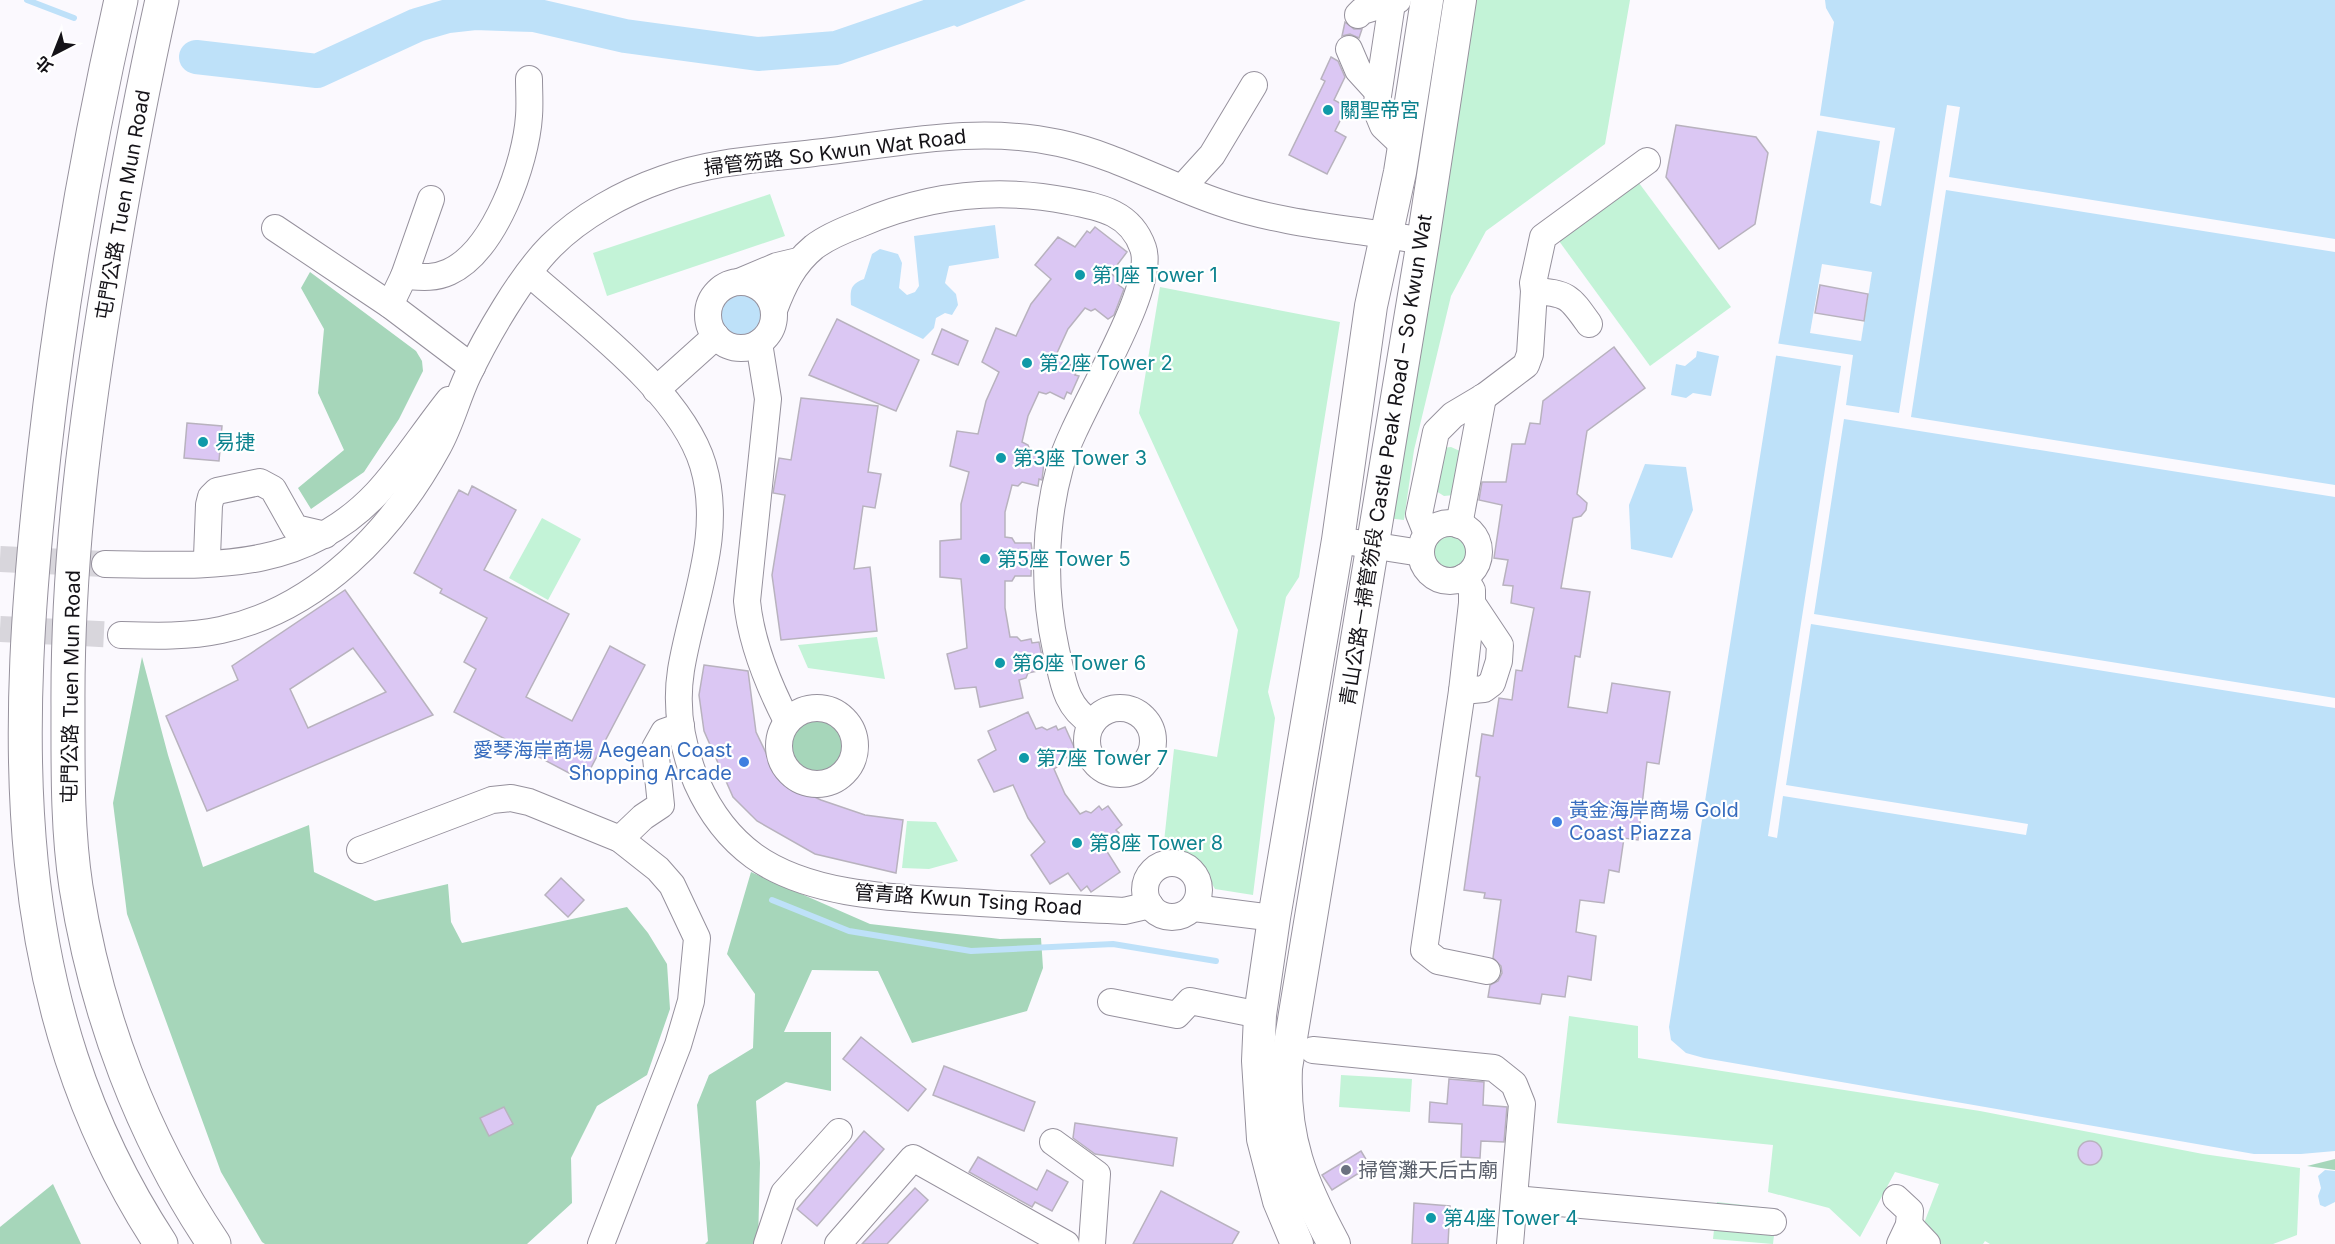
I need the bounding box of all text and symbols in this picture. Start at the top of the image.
north arrow [24,24,84,84]
text: 北 [31,52,57,78]
street label: 屯門公路 Tuen Mun Road [91,88,155,322]
place label: 關聖帝宮 [1340,98,1420,122]
marker: 關聖帝宮 [1321,103,1335,117]
street label: 掃管笏路 So Kwun Wat Road [702,124,968,180]
street label: 青山公路－掃管笏段 Castle Peak Road – So Kwun Wat [1335,212,1437,707]
place label: 第1座 Tower 1 [1092,263,1218,287]
marker: 第1座 Tower 1 [1073,268,1087,282]
place label: 第2座 Tower 2 [1039,351,1173,375]
marker: 第2座 Tower 2 [1020,356,1034,370]
place label: 易捷 [215,430,255,454]
marker: 易捷 [196,435,210,449]
place label: 第3座 Tower 3 [1013,446,1147,470]
marker: 第3座 Tower 3 [994,451,1008,465]
place label: 第5座 Tower 5 [997,547,1131,571]
marker: 第5座 Tower 5 [978,552,992,566]
street label: 屯門公路 Tuen Mun Road [57,570,85,804]
place label: 第6座 Tower 6 [1012,651,1146,675]
marker: 第6座 Tower 6 [993,656,1007,670]
place label: 愛琴海岸商場 Aegean Coast Shopping Arcade [473,738,732,785]
place label: 第7座 Tower 7 [1036,746,1168,770]
marker: 第7座 Tower 7 [1017,751,1031,765]
marker: 愛琴海岸商場 Aegean Coast Shopping Arcade [737,755,751,769]
place label: 黃金海岸商場 Gold Coast Piazza [1569,798,1739,845]
marker: 黃金海岸商場 Gold Coast Piazza [1550,815,1564,829]
place label: 第8座 Tower 8 [1089,831,1223,855]
marker: 第8座 Tower 8 [1070,836,1084,850]
street label: 管青路 Kwun Tsing Road [853,880,1083,920]
place label: 掃管灘天后古廟 [1358,1158,1498,1182]
marker: 掃管灘天后古廟 [1339,1163,1353,1177]
place label: 第4座 Tower 4 [1443,1206,1578,1230]
marker: 第4座 Tower 4 [1424,1211,1438,1225]

